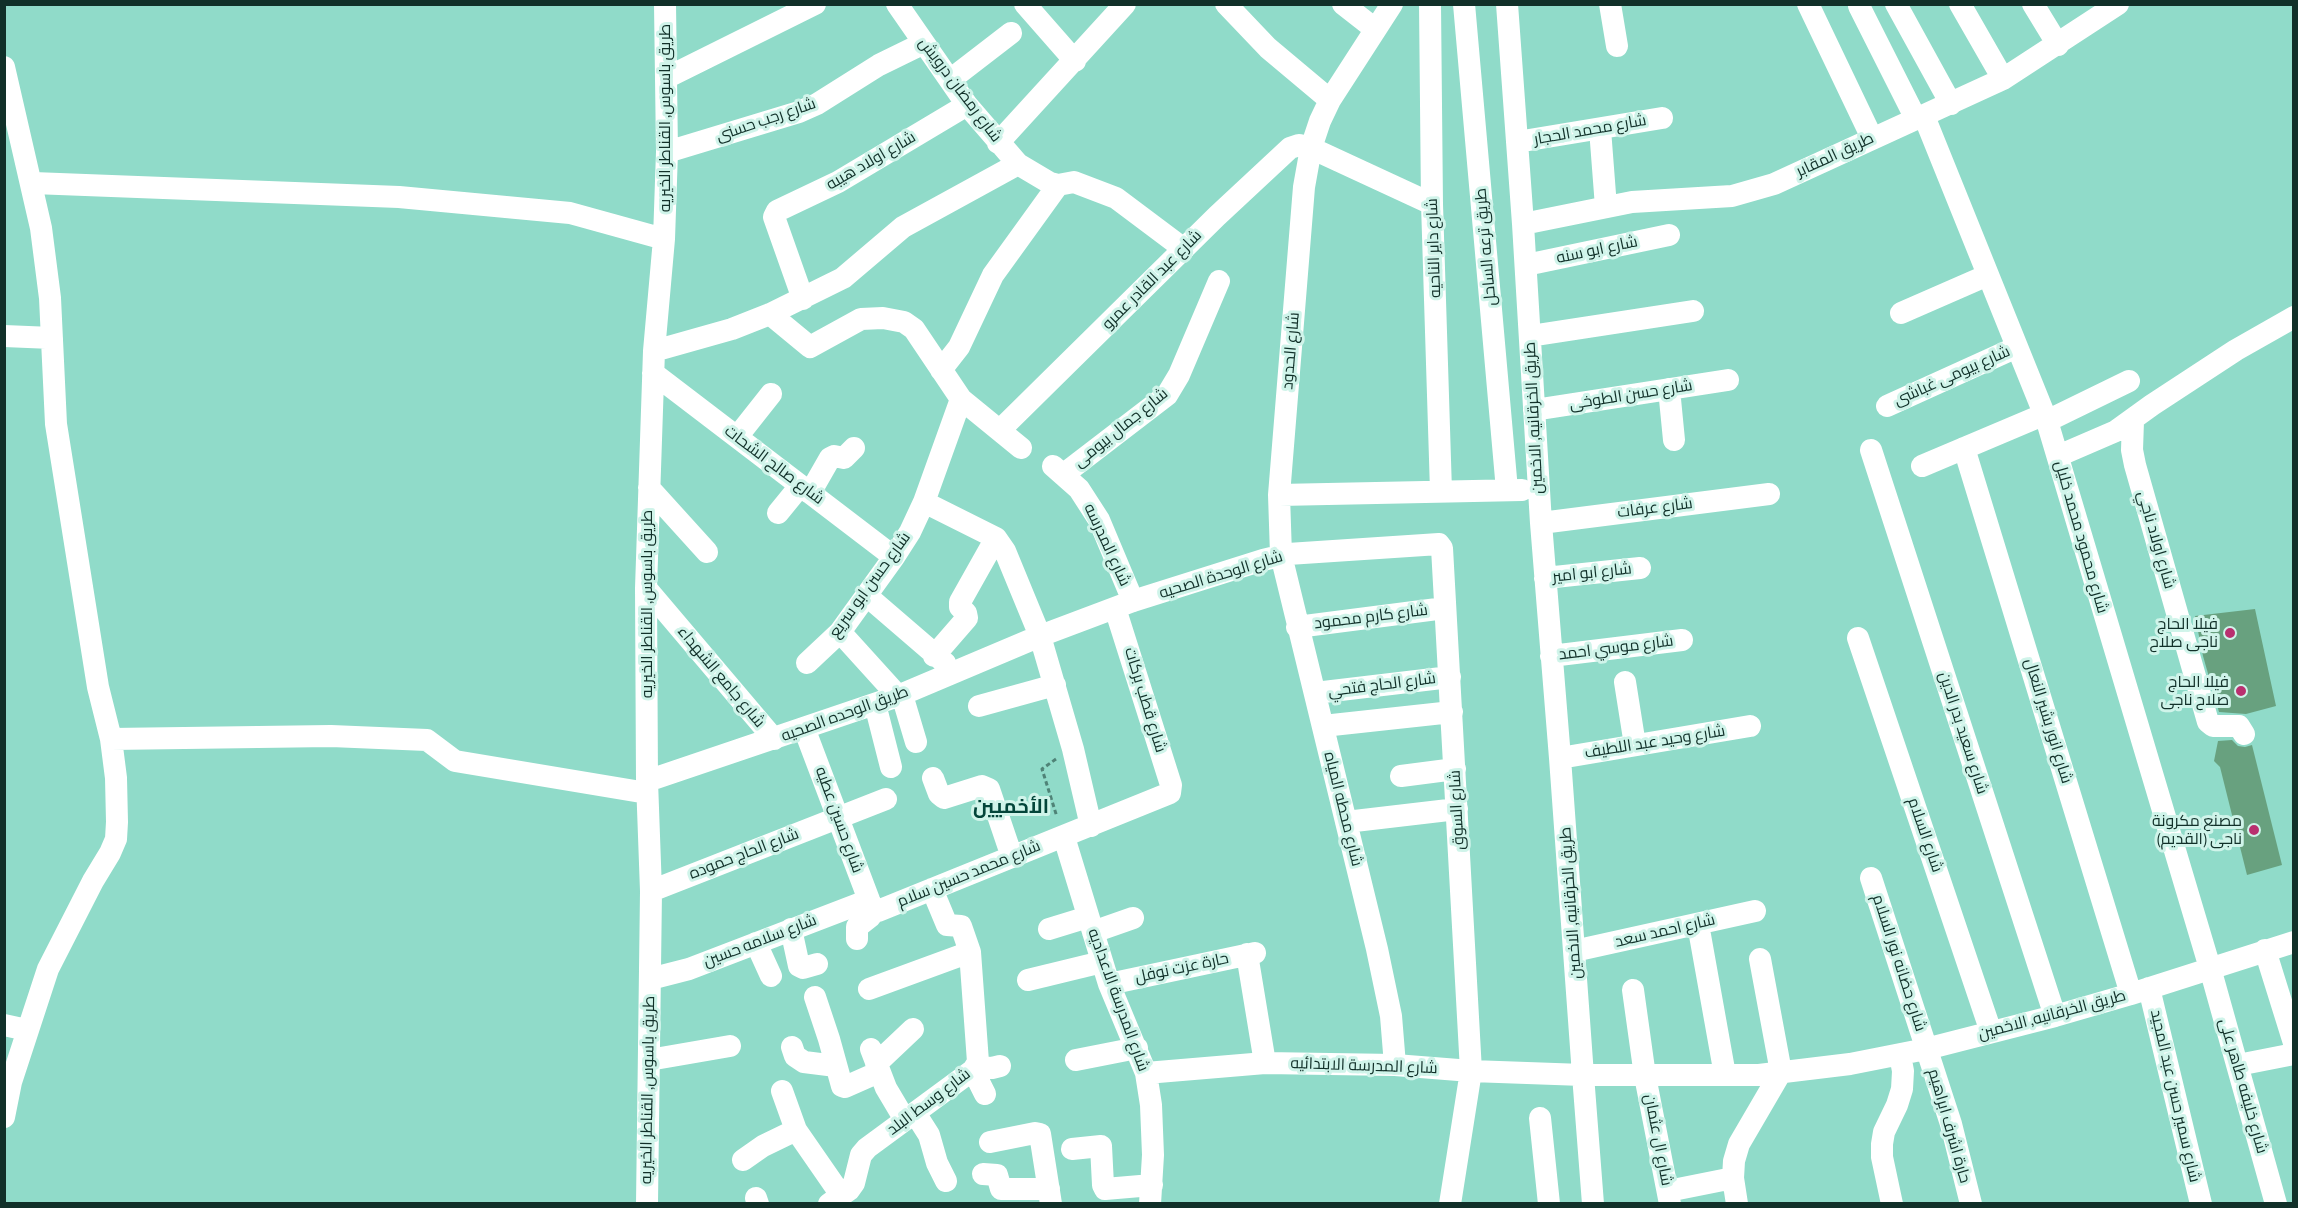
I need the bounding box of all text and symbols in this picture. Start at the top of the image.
street label: طريق باسوس, القناطر الخيريه [655,24,675,212]
street label: شارع رمضان درويش [914,34,1006,146]
street label: شارع رجب حسنى [714,94,818,146]
street label: شارع محمد الحجار [1532,111,1648,149]
street label: شارع اولاد هيبه [823,128,919,194]
street label: طريق المقابر [1793,129,1877,181]
street label: طريق ترعه الساحل [1471,187,1501,307]
street label: شارع داير الناحيه [1423,198,1445,298]
street label: شارع عبد القادر عمرو [1098,226,1206,334]
street label: شارع ابو سنه [1555,232,1639,268]
street label: شارع الحدود [1278,311,1304,391]
street label: طريق الخرقانيه, الاخمين [1520,341,1548,495]
street label: شارع بيومى غباشى [1891,342,2013,410]
street label: شارع حسن الطوخى [1568,376,1694,414]
street label: شارع جمال بيومى [1070,384,1172,472]
street label: شارع صالح الشحات [720,421,828,509]
street label: شارع محمود محمد خليل [2050,458,2112,616]
street label: شارع اولاد ناجي [2133,489,2179,591]
street label: شارع عرفات [1616,494,1694,522]
street label: شارع المدرسه [1079,501,1135,589]
street label: طريق باسوس, القناطر الخيريه [637,510,657,698]
street label: شارع حسن ابو سريع [825,528,915,642]
street label: شارع الوحدة الصحيه [1157,547,1285,603]
street label: شارع ابو امير [1551,559,1633,587]
street label: شارع كارم محمود [1313,600,1429,634]
place label: فيلا الحاج ناجى صلاح [2149,614,2218,652]
street label: شارع جامع الشهداء [673,622,769,732]
marker: فيلا الحاج ناجى صلاح [2223,626,2237,640]
street label: شارع موسي احمد [1557,631,1675,665]
street label: شارع قطب بركات [1120,645,1170,755]
street label: شارع انور بشير النعال [2020,656,2076,786]
street label: شارع الحاج فتحي [1327,669,1437,701]
street label: شارع سعيد بدر الدين [1934,669,1992,797]
place label: فيلا الحاج صلاح ناجى [2160,672,2229,710]
street label: طريق الوحده الصحيه [779,682,911,746]
marker: فيلا الحاج صلاح ناجى [2234,684,2248,698]
street label: شارع وحيد عبد اللطيف [1583,721,1727,763]
street label: شارع محطه المياه [1320,750,1366,868]
street label: شارع حسين عطيه [811,764,867,876]
street label: شارع السوق [1445,770,1469,850]
district label: الأخميين [973,795,1049,819]
street label: شارع السلام [1903,795,1947,875]
place label: مصنع مكرونة ناجى (القديم) [2152,811,2242,849]
marker: مصنع مكرونة ناجى (القديم) [2247,823,2261,837]
street label: شارع الحاج حموده [686,824,802,884]
street label: طريق الخرقانيه, الاخمين [1556,826,1586,980]
street label: شارع محمد حسين سلام [894,836,1044,912]
street label: شارع حضانه نور السلام [1868,892,1930,1034]
street label: شارع احمد سعد [1613,910,1717,952]
street label: شارع سلامه حسين [701,911,819,971]
street label: شارع المدرسة الاعداديه [1083,926,1153,1074]
street label: حارة عزت نوفل [1133,949,1231,987]
street label: طريق الخرقانيه, الاخمين [1976,986,2128,1044]
street label: طريق باسوس, القناطر الخيريه [637,996,659,1184]
street label: شارع سمير حسن عبد المجيد [2146,1008,2204,1184]
street label: شارع خليفه طاهر على [2215,1016,2271,1156]
street label: شارع المدرسة الابتدائيه [1290,1054,1438,1078]
street label: شارع وسط البلد [884,1064,974,1140]
street label: حارة اشرف ابراهيم [1923,1067,1975,1185]
street label: شارع ال عثمان [1640,1092,1676,1188]

